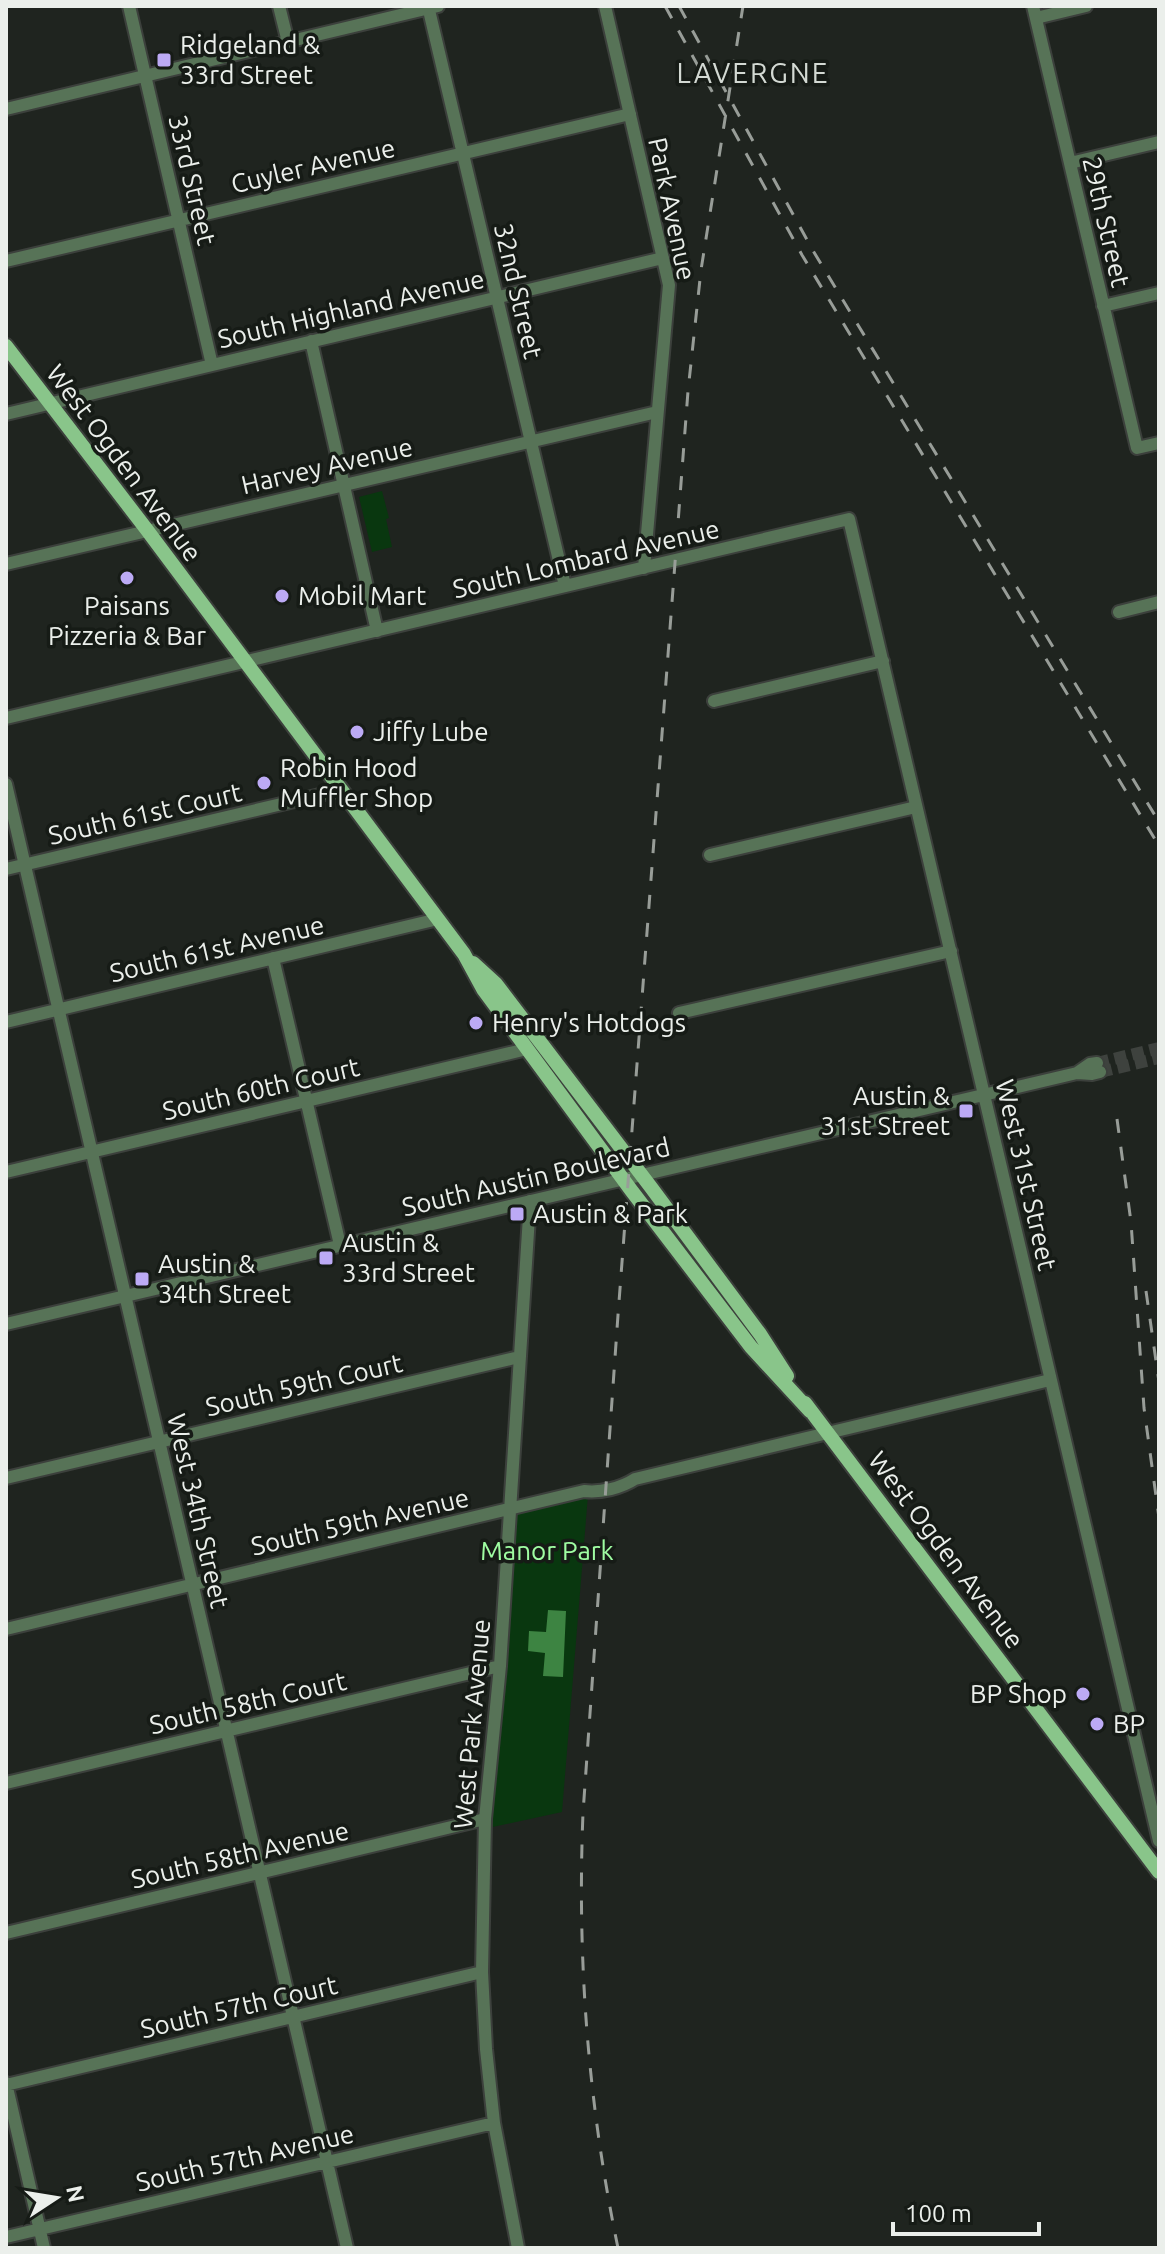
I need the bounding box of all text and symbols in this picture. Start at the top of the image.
place label: Ridgeland & 33rd Street [180,30,320,89]
marker: Ridgeland & 33rd Street [155,51,173,69]
district label: LAVERGNE [677,57,829,88]
street label: 33rd Street [163,112,222,248]
street label: Cuyler Avenue [228,133,398,198]
street label: Park Avenue [643,135,702,283]
street label: 29th Street [1077,154,1136,290]
street label: 32nd Street [489,220,548,361]
street label: South Highland Avenue [215,264,487,353]
street label: West Ogden Avenue [41,359,208,567]
street label: Harvey Avenue [238,432,415,499]
street label: South Lombard Avenue [450,514,722,603]
marker: Paisans Pizzeria & Bar [118,569,136,587]
place label: Mobil Mart [298,581,426,610]
marker: Mobil Mart [273,587,291,605]
place label: Paisans Pizzeria & Bar [48,591,206,650]
place label: Jiffy Lube [373,717,489,746]
marker: Jiffy Lube [348,723,366,741]
place label: Robin Hood Muffler Shop [280,753,433,812]
marker: Robin Hood Muffler Shop [255,774,273,792]
street label: South 61st Court [45,777,244,850]
street label: South 61st Avenue [107,910,327,987]
place label: Henry's Hotdogs [492,1008,686,1037]
marker: Henry's Hotdogs [467,1014,485,1032]
street label: South 60th Court [160,1052,362,1125]
street label: West 31st Street [990,1077,1063,1273]
place label: Austin & 31st Street [821,1081,950,1140]
marker: Austin & 31st Street [957,1102,975,1120]
street label: South Austin Boulevard [399,1132,673,1221]
place label: Austin & Park [533,1199,688,1228]
marker: Austin & Park [508,1205,526,1223]
place label: Austin & 33rd Street [342,1228,475,1287]
place label: Austin & 34th Street [158,1249,291,1308]
marker: Austin & 33rd Street [317,1249,335,1267]
marker: Austin & 34th Street [133,1270,151,1288]
street label: South 59th Court [203,1348,405,1421]
street label: West 34th Street [162,1411,235,1611]
street label: West Ogden Avenue [863,1446,1030,1654]
street label: South 59th Avenue [248,1482,472,1561]
park label: Manor Park [480,1536,614,1565]
street label: West Park Avenue [448,1618,495,1830]
street label: South 58th Court [147,1666,349,1739]
place label: BP Shop [970,1679,1067,1708]
marker: BP Shop [1074,1685,1092,1703]
place label: BP [1113,1709,1145,1738]
marker: BP [1088,1715,1106,1733]
street label: South 58th Avenue [128,1815,352,1894]
street label: South 57th Court [138,1970,340,2043]
street label: South 57th Avenue [133,2118,357,2197]
north arrow [16,2158,96,2238]
text: N [62,2183,90,2204]
scale bar [893,2186,1039,2236]
text: 100 m [905,2200,972,2227]

